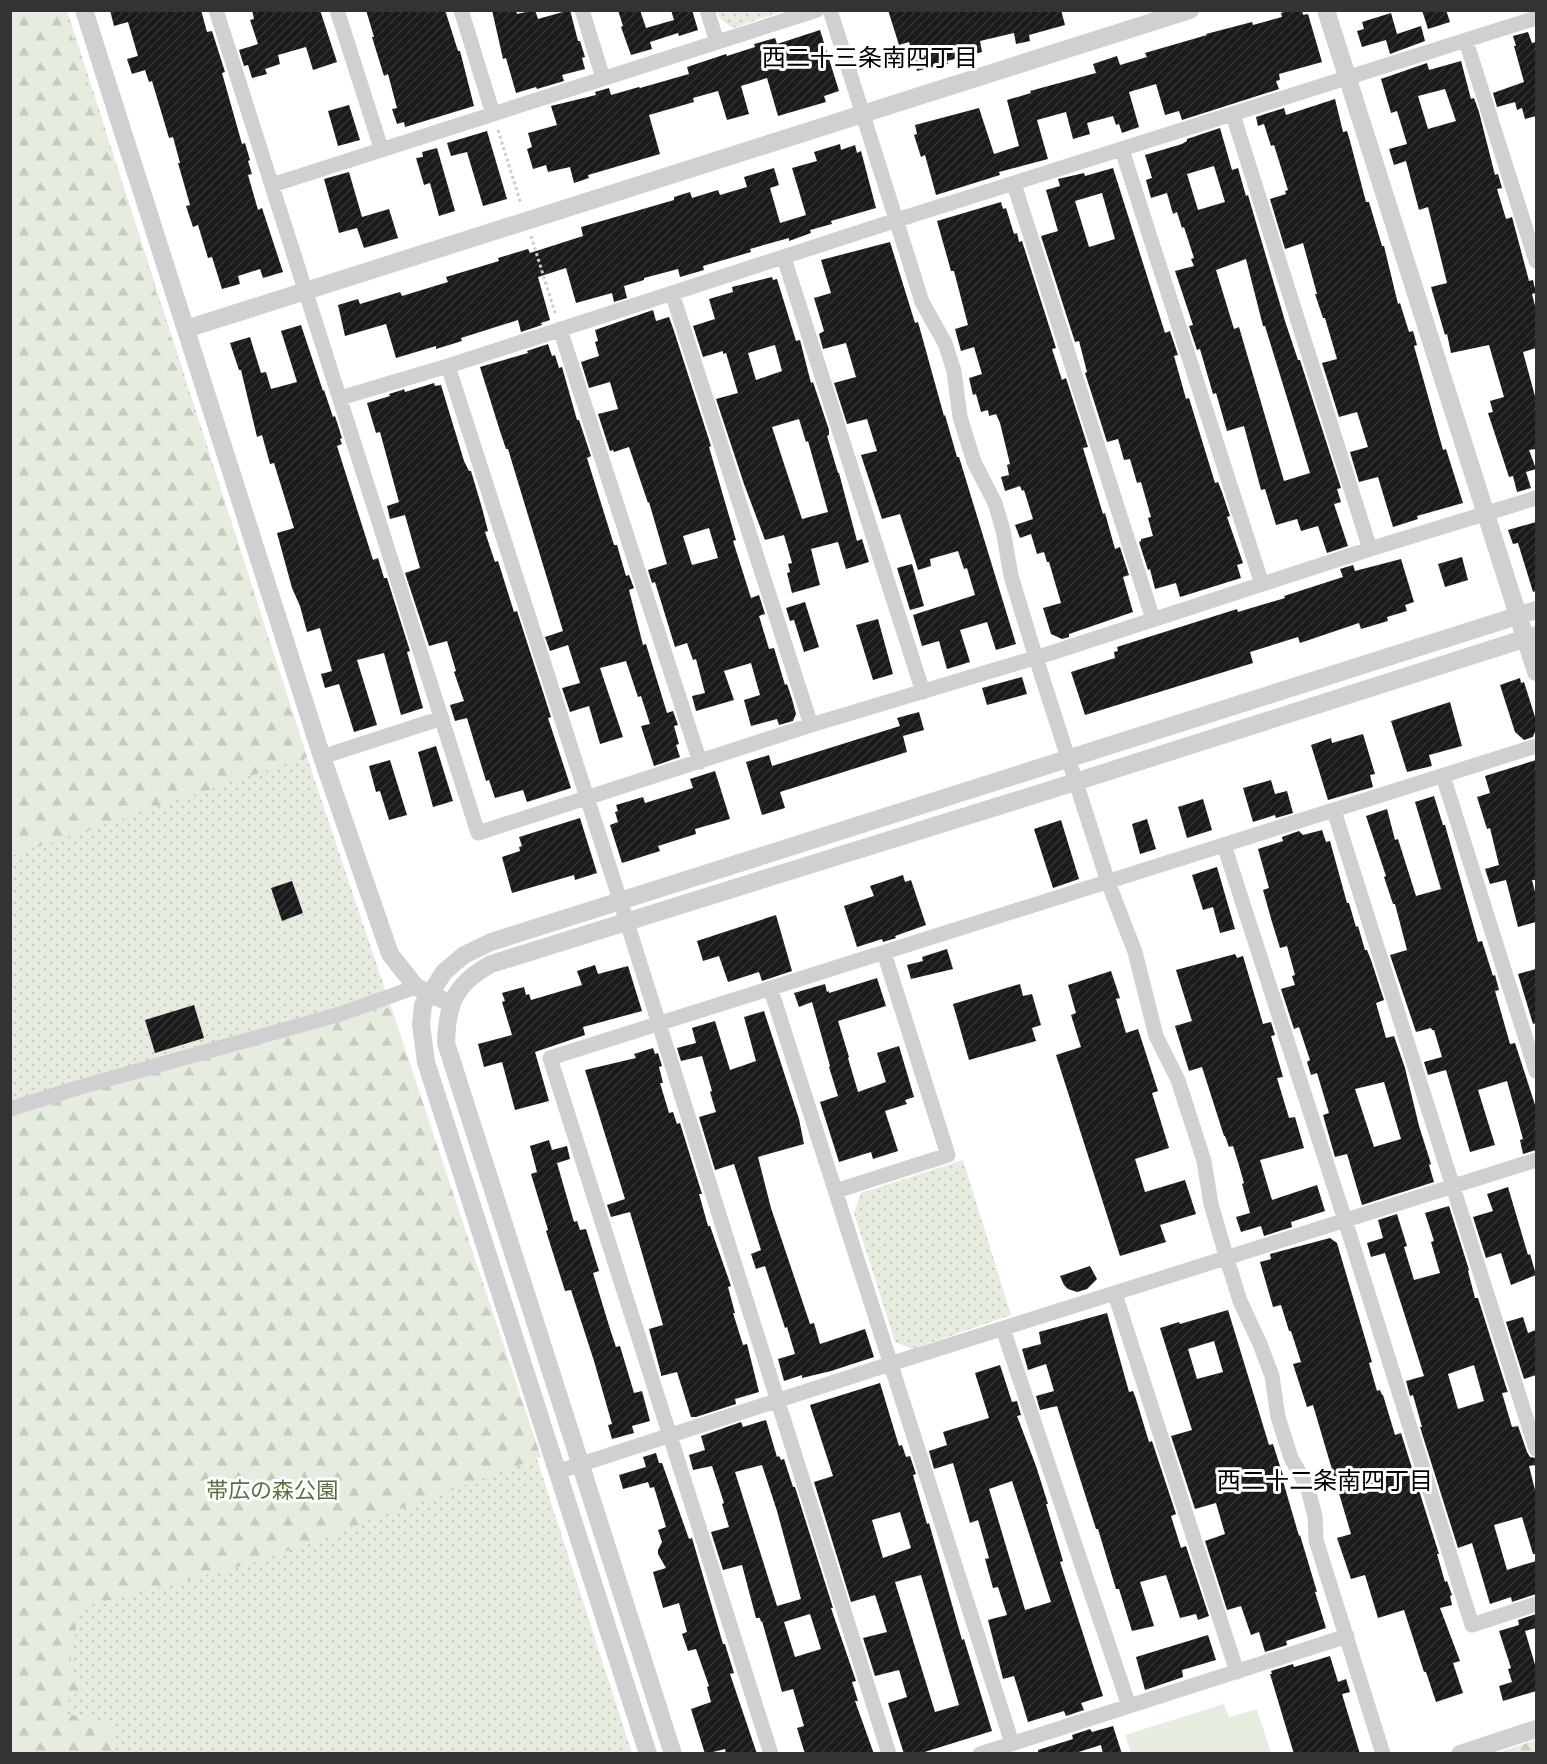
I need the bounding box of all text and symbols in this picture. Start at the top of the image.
district label: 西二十三条南四丁目 [762,42,978,72]
district label: 西二十二条南四丁目 [1217,1465,1433,1495]
park label: 帯広の森公園 [206,1476,338,1504]

